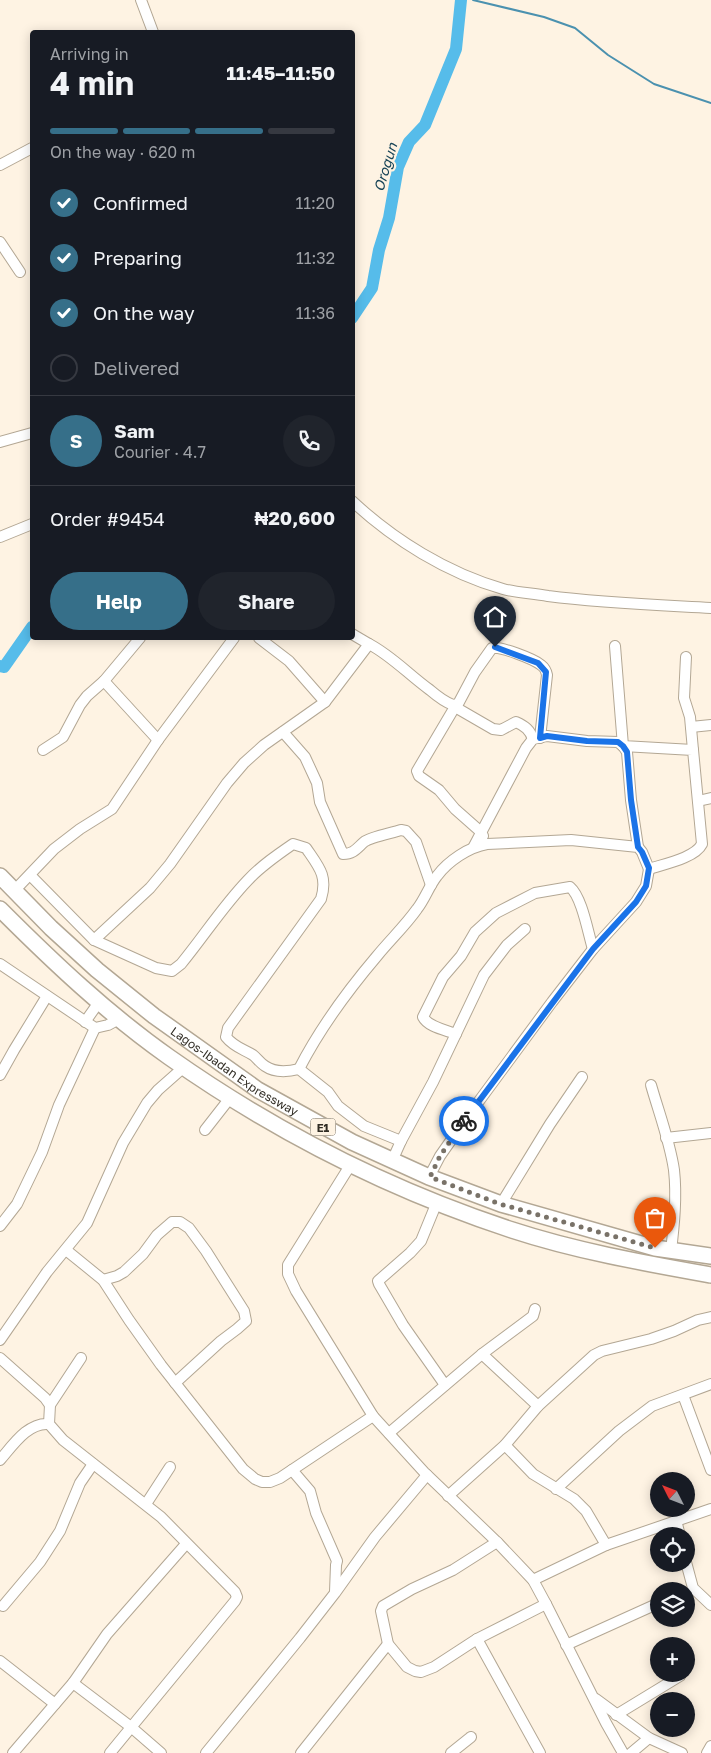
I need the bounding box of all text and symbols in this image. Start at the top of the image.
text: Arriving in [50,44,129,64]
text: 11:45–11:50 [226,61,335,84]
text: 4 min [50,64,134,102]
water label: Orogun [370,139,401,193]
text: On the way · 620 m [50,142,195,162]
icon: check [50,189,78,217]
text: Confirmed [93,191,188,214]
text: 11:20 [295,193,335,213]
icon: check [50,244,78,272]
text: Preparing [93,246,182,269]
text: 11:32 [296,248,335,268]
icon: check [50,299,78,327]
text: On the way [93,301,195,324]
text: 11:36 [296,303,335,323]
text: Delivered [93,356,180,379]
button: phone [283,415,335,467]
text: Sam [114,419,154,442]
text: S [70,429,82,452]
text: Courier · 4.7 [114,442,206,462]
text: ₦20,600 [254,506,335,529]
text: Order #9454 [50,507,165,530]
button: Help [50,572,188,630]
button: Share [198,572,335,630]
pin [474,596,516,647]
icon: home [481,603,509,631]
street label: Lagos-Ibadan Expressway [168,1023,301,1119]
courier [439,1096,489,1146]
icon: bike [450,1107,478,1135]
road number: E1 [310,1118,336,1136]
pin [634,1197,676,1248]
icon: bag [641,1204,669,1232]
north arrow [650,1472,695,1518]
map controls [650,1472,695,1737]
button: locate [650,1527,695,1572]
button: layers [650,1582,695,1627]
button: + [650,1637,695,1682]
button: − [650,1692,695,1737]

